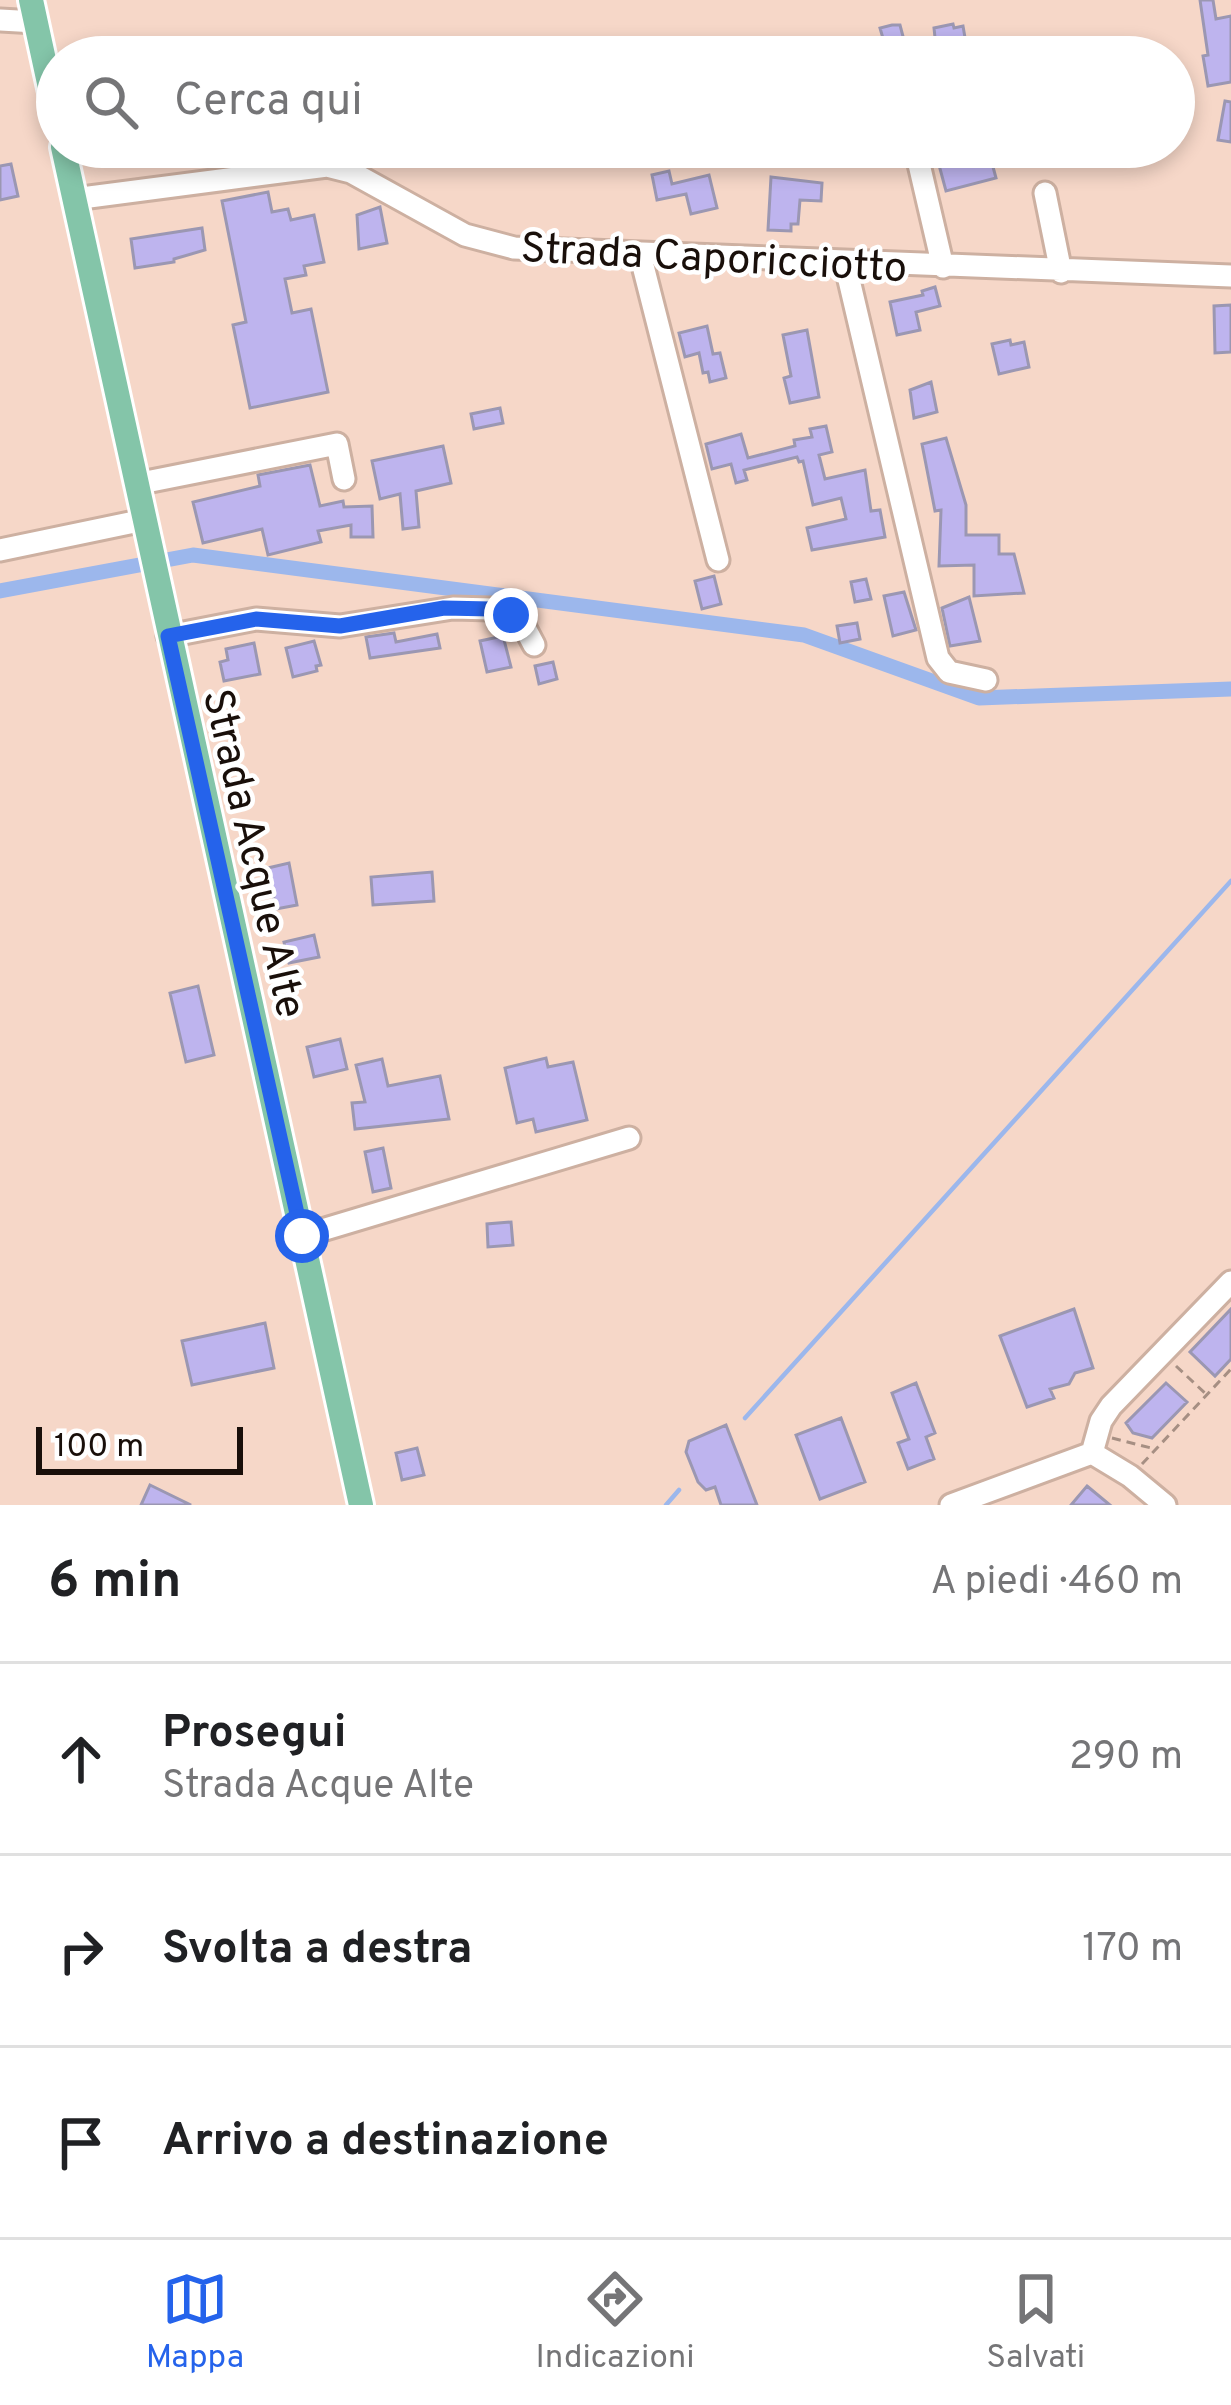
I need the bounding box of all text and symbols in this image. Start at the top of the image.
search box [36,36,1195,168]
icon: search [78,69,144,135]
text: Cerca qui [174,74,363,131]
street label: Strada Caporicciotto [519,224,908,297]
route end [484,588,538,642]
street label: Strada Acque Alte [188,684,315,1024]
route start [275,1209,329,1263]
scale bar [36,1421,243,1474]
text: 100 m [54,1427,144,1469]
text: 6 min [48,1551,181,1616]
text: A piedi · 460 m [930,1559,1183,1608]
text: Prosegui [162,1706,346,1763]
icon: ahead [48,1726,114,1792]
text: 290 m [1069,1734,1183,1783]
text: Strada Acque Alte [162,1763,474,1812]
icon: right [48,1918,114,1984]
text: Svolta a destra [162,1922,472,1979]
text: 170 m [1082,1926,1183,1975]
icon: arrive [48,2110,114,2176]
text: Arrivo a destinazione [162,2114,609,2171]
tab: Mappa [146,2266,244,2380]
tab: Indicazioni [536,2266,695,2380]
tab: Salvati [986,2266,1085,2380]

